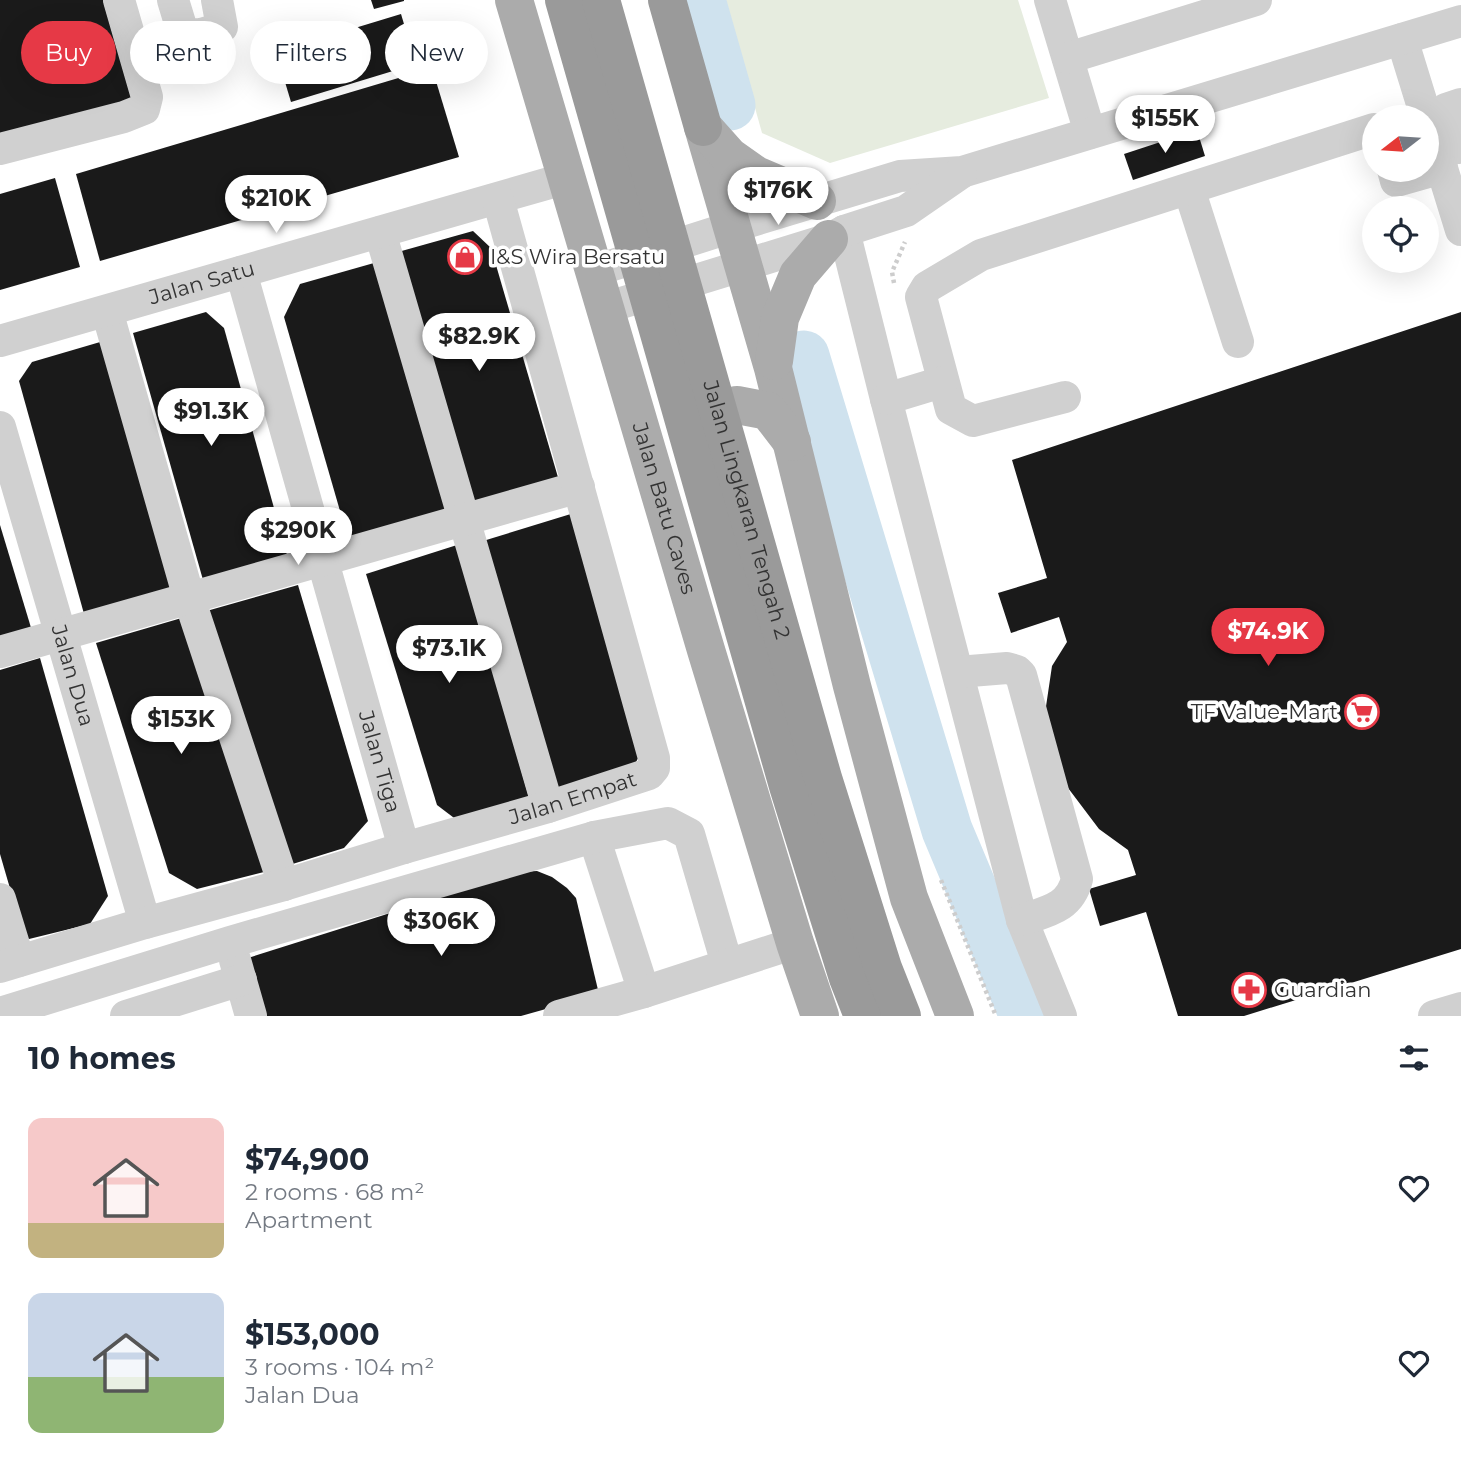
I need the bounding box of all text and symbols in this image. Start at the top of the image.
chip: Buy [21,21,116,84]
chip: Rent [130,21,236,84]
chip: Filters [250,21,371,84]
chip: New [385,21,488,84]
pin: $155K [1116,96,1214,155]
text: $155K [1131,104,1199,132]
north arrow [1362,105,1438,182]
map controls [1362,105,1439,273]
pin: $176K [729,168,827,227]
pin: $210K [227,176,325,235]
text: $176K [744,176,812,204]
text: $210K [241,184,311,212]
button: locate [1362,196,1439,273]
shop icon: I&S Wira Bersatu [446,238,484,276]
place label: I&S Wira Bersatu [490,244,665,269]
street label: Jalan Satu [145,255,257,310]
pin: $82.9K [422,314,536,373]
text: $82.9K [438,322,520,350]
street label: Jalan Lingkaran Tengah 2 [698,376,796,642]
pin: $91.3K [154,388,268,448]
text: $91.3K [174,397,248,425]
street label: Jalan Batu Caves [627,418,702,597]
pin: $290K [249,508,347,567]
text: $290K [260,516,336,544]
pin: $74.9K [1211,608,1325,668]
text: $74.9K [1227,617,1309,645]
street label: Jalan Dua [46,621,100,729]
pin: $73.1K [392,626,506,685]
text: $73.1K [412,634,486,662]
supermarket icon: TF Value-Mart [1343,693,1381,731]
pin: $153K [132,696,230,756]
place label: TF Value-Mart [1191,699,1338,724]
text: $153K [147,705,215,733]
street label: Jalan Tiga [353,707,406,816]
street label: Jalan Empat [505,766,639,830]
pin: $306K [392,898,490,958]
text: $306K [403,907,479,935]
pharmacy icon: Guardian [1230,971,1268,1009]
place label: Guardian [1274,977,1371,1002]
icon: filters [1395,1039,1433,1077]
text: 10 homes [28,1040,176,1077]
text: $74,900 [245,1141,369,1178]
icon: home [84,1146,168,1230]
icon: heart [1395,1169,1433,1207]
text: 2 rooms · 68 m² [245,1178,424,1206]
text: Apartment [245,1206,373,1234]
text: $153,000 [245,1316,380,1353]
icon: home [84,1321,168,1405]
icon: heart [1395,1344,1433,1382]
text: 3 rooms · 104 m² [245,1353,434,1381]
text: Jalan Dua [245,1381,359,1409]

